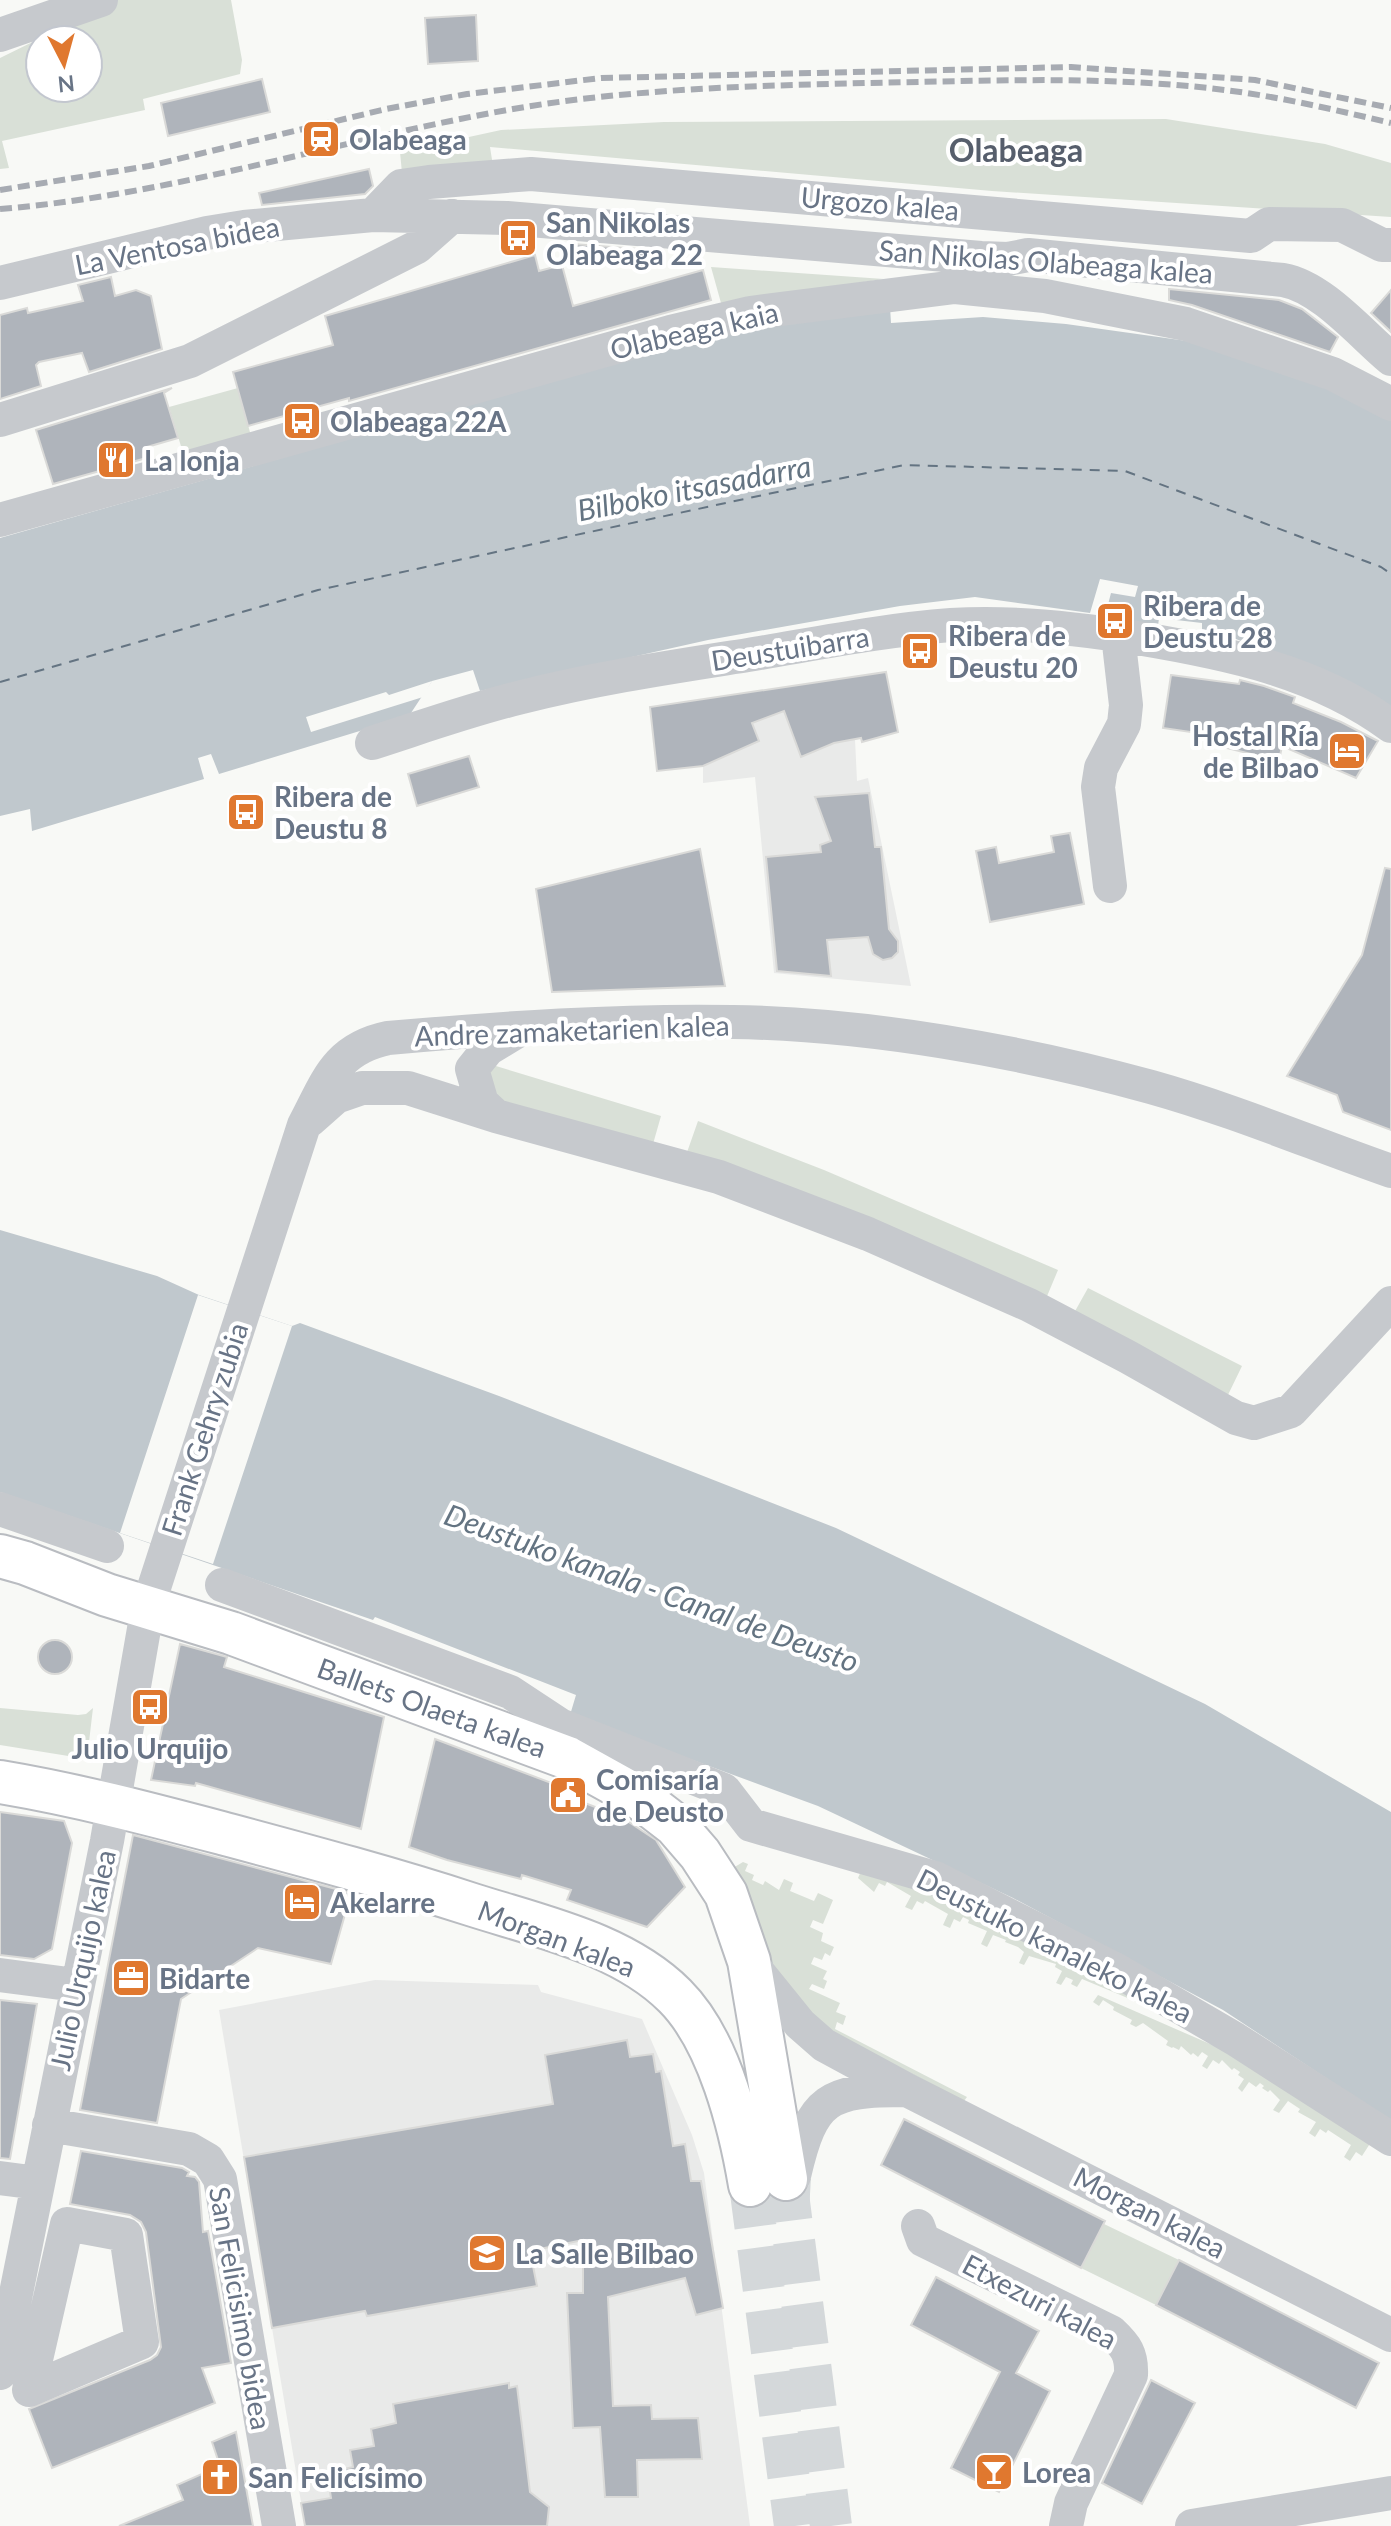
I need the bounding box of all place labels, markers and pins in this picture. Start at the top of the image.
station icon: Olabeaga [300,118,342,160]
place label: Olabeaga [349,122,467,156]
place label: San Nikolas Olabeaga 22 [546,205,703,271]
bus stop icon: San Nikolas Olabeaga 22 [497,217,539,259]
bus stop icon: Olabeaga 22A [281,400,323,442]
place label: Olabeaga 22A [330,404,507,438]
restaurant icon: La lonja [95,439,137,481]
place label: La lonja [144,443,240,477]
place label: Ribera de Deustu 28 [1143,588,1273,654]
bus stop icon: Ribera de Deustu 28 [1094,600,1136,642]
place label: Ribera de Deustu 20 [948,618,1078,684]
bus stop icon: Ribera de Deustu 20 [899,630,941,672]
place label: Hostal Ría de Bilbao [1192,718,1319,784]
hotel icon: Hostal Ría de Bilbao [1326,730,1368,772]
place label: Ribera de Deustu 8 [274,779,392,845]
bus stop icon: Ribera de Deustu 8 [225,791,267,833]
bus stop icon: Julio Urquijo [129,1686,171,1728]
place label: Julio Urquijo [72,1731,228,1765]
place label: Comisaría de Deusto [596,1762,724,1828]
public building icon: Comisaría de Deusto [547,1774,589,1816]
hotel icon: Akelarre [281,1881,323,1923]
place label: Akelarre [329,1885,435,1919]
office icon: Bidarte [110,1957,152,1999]
place label: Bidarte [159,1961,250,1995]
school or university icon: La Salle Bilbao [466,2232,508,2274]
place label: La Salle Bilbao [515,2236,694,2270]
bar icon: Lorea [973,2451,1015,2493]
place label: Lorea [1022,2455,1091,2489]
church icon: San Felicísimo [199,2456,241,2498]
place label: San Felicísimo [248,2460,423,2494]

